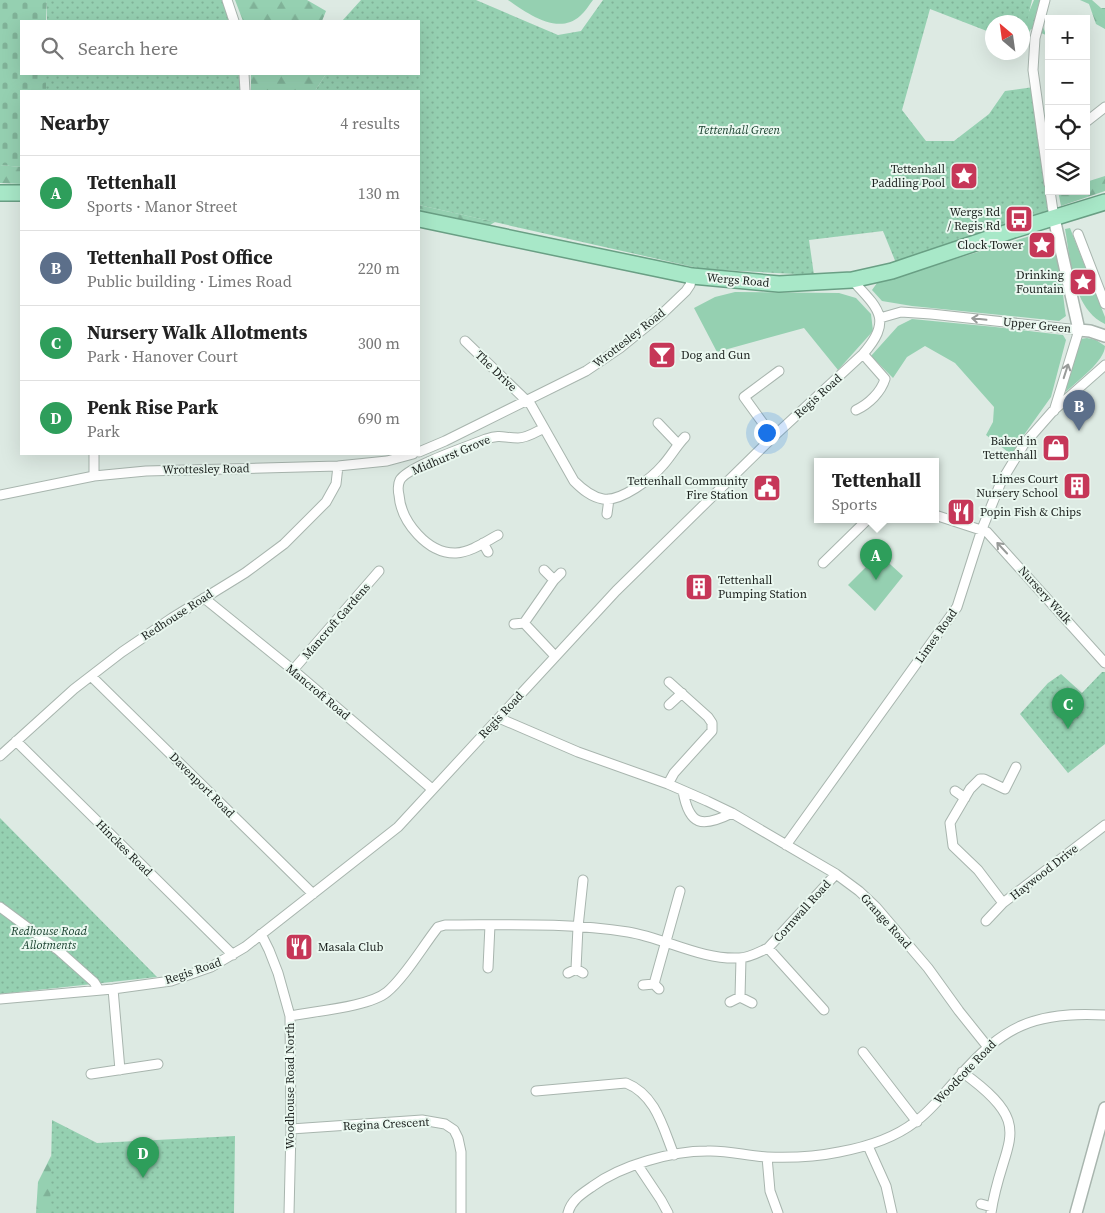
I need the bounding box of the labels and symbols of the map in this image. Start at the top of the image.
north arrow [985,15,1030,60]
park label: Tettenhall Green [698,122,780,138]
place label: Tettenhall Paddling Pool [871,161,945,191]
place icon: Tettenhall Paddling Pool [949,161,979,191]
place label: Wergs Rd / Regis Rd [947,204,1000,234]
bus stop icon: Wergs Rd / Regis Rd [1004,204,1034,234]
place icon: Clock Tower [1027,230,1057,260]
place label: Clock Tower [957,237,1023,253]
place label: Drinking Fountain [1016,267,1064,297]
place icon: Drinking Fountain [1068,267,1098,297]
street label: Wergs Road [706,269,770,291]
street label: Wrottesley Road [590,305,668,371]
street label: Upper Green [1002,313,1072,337]
one-way arrow [971,314,987,324]
bar icon: Dog and Gun [647,340,677,370]
street label: The Drive [472,347,520,395]
place label: Dog and Gun [681,347,751,363]
one-way arrow [1062,363,1072,379]
street label: Regis Road [791,370,845,422]
pin: B [1063,390,1095,431]
your location [754,420,780,446]
street label: Midhurst Grove [409,431,493,479]
place label: Baked in Tettenhall [983,433,1037,463]
shop icon: Baked in Tettenhall [1041,433,1071,463]
street label: Wrottesley Road [162,460,250,478]
place label: Limes Court Nursery School [976,471,1058,501]
building icon: Limes Court Nursery School [1062,471,1092,501]
place label: Tettenhall Community Fire Station [627,473,749,503]
public building icon: Tettenhall Community Fire Station [752,473,782,503]
restaurant icon: Popin Fish & Chips [946,497,976,527]
place label: Popin Fish & Chips [980,504,1081,520]
pin: A [860,539,892,580]
one-way arrow [996,542,1008,555]
street label: Nursery Walk [1015,563,1076,628]
building icon: Tettenhall Pumping Station [684,572,714,602]
place label: Tettenhall Pumping Station [718,572,807,602]
street label: Mancroft Gardens [298,579,374,663]
street label: Redhouse Road [138,586,216,644]
street label: Limes Road [911,606,961,666]
street label: Mancroft Road [283,660,354,724]
street label: Regis Road [475,688,527,742]
pin: C [1052,688,1084,729]
street label: Davenport Road [166,749,238,821]
street label: Hinckes Road [92,816,156,880]
street label: Haywood Drive [1007,840,1081,904]
street label: Cornwall Road [770,876,834,945]
street label: Grange Road [857,890,915,952]
park label: Redhouse Road Allotments [10,923,88,953]
restaurant icon: Masala Club [284,932,314,962]
place label: Masala Club [318,939,383,955]
street label: Regis Road [163,954,224,988]
street label: Woodhouse Road North [282,1022,298,1150]
street label: Woodcote Road [930,1036,1000,1107]
street label: Regina Crescent [342,1114,430,1134]
pin: D [127,1137,159,1178]

